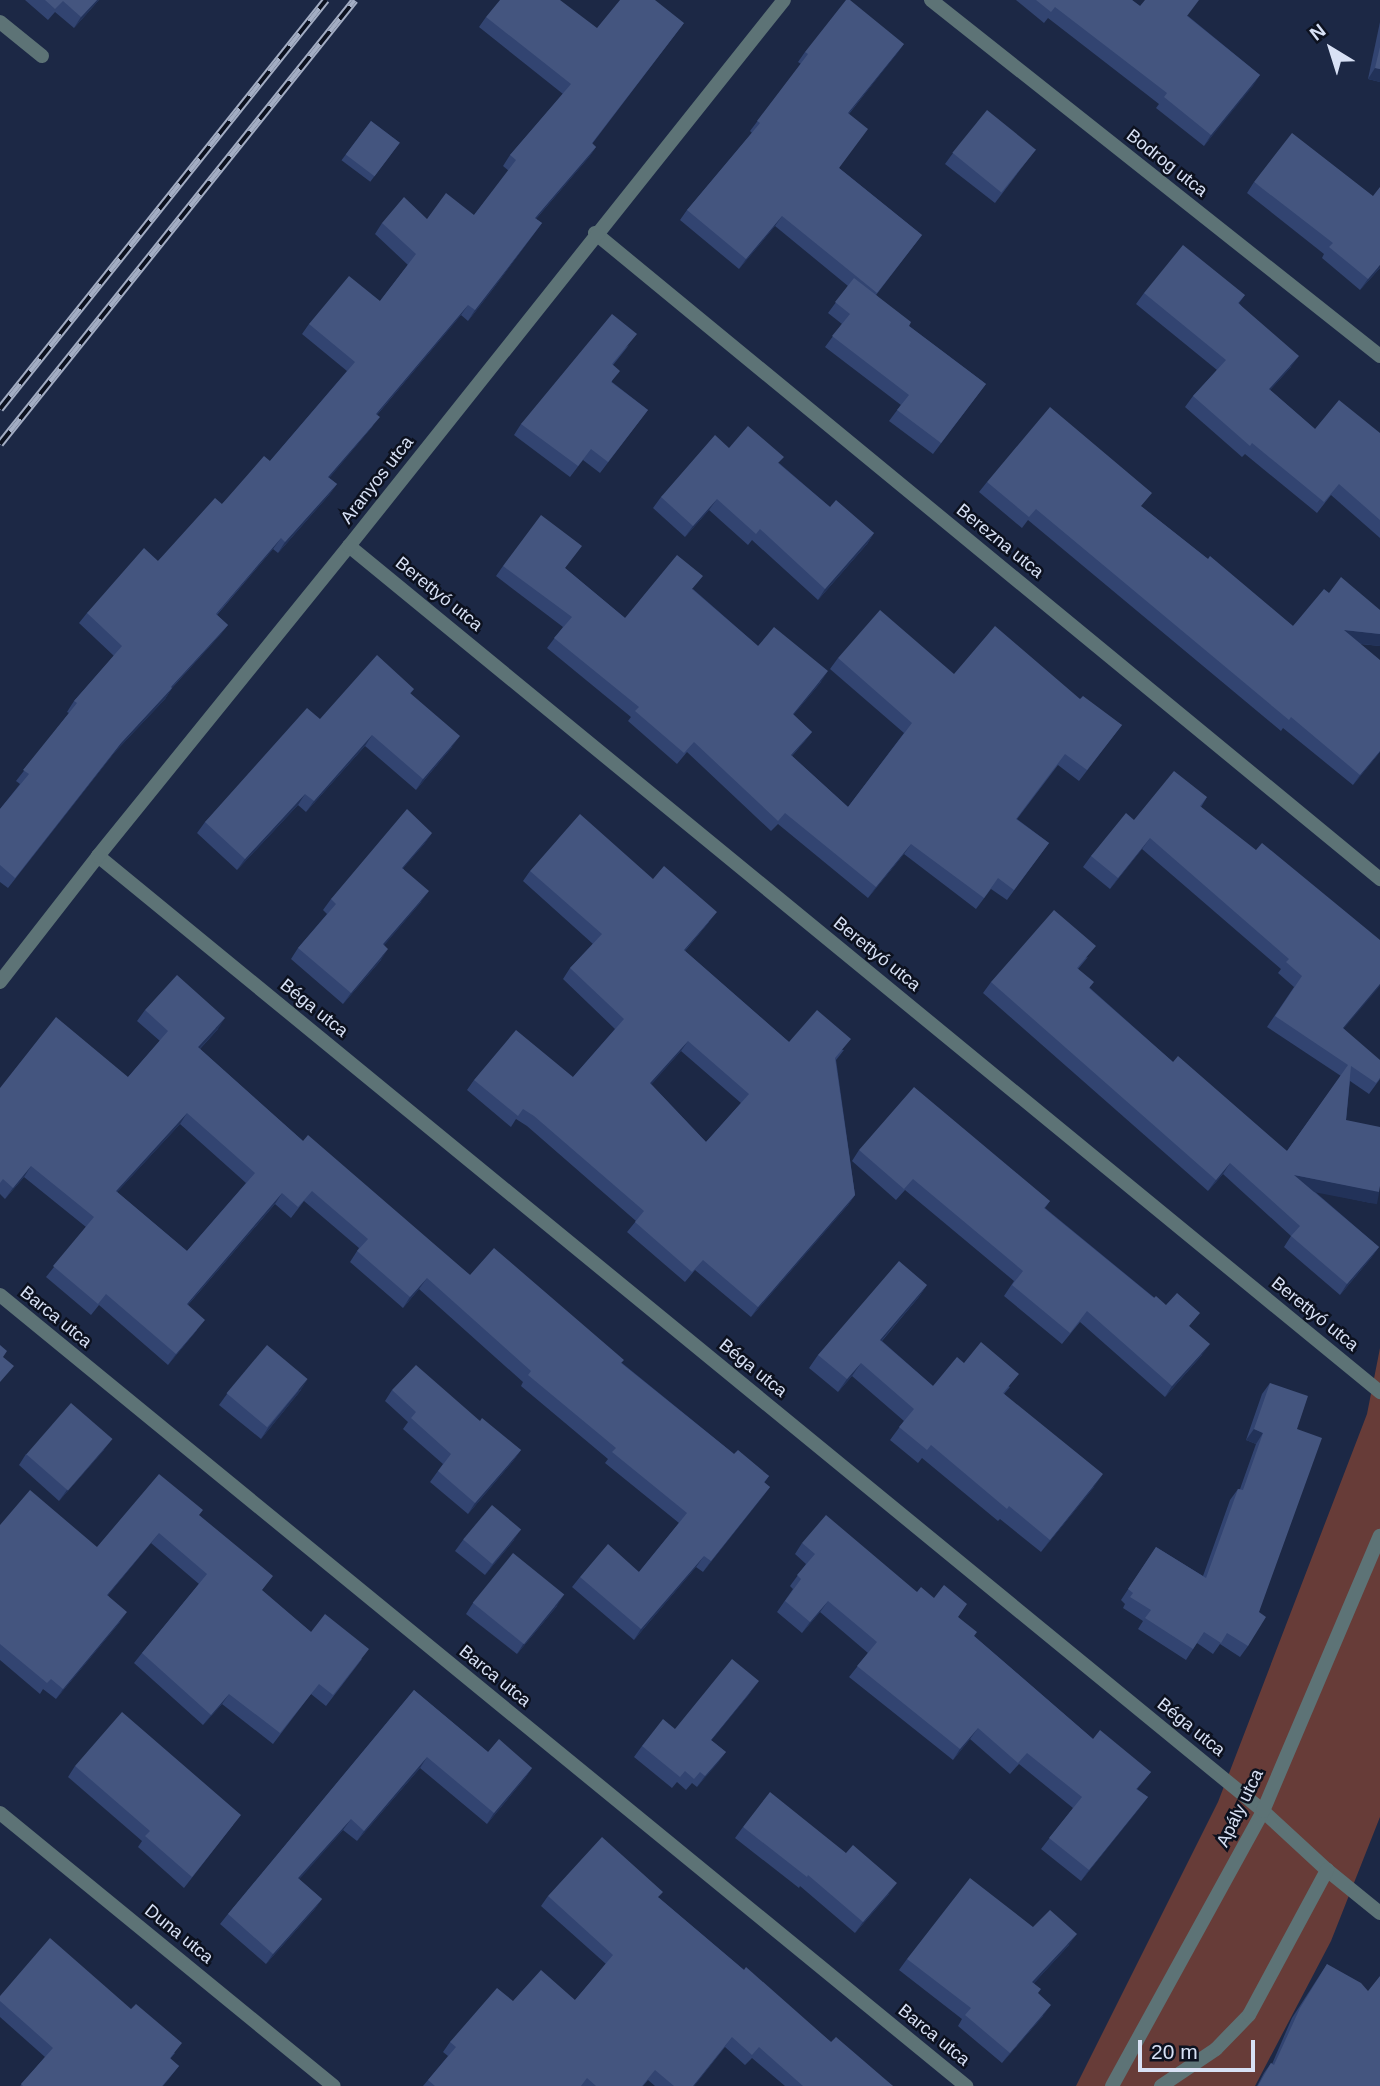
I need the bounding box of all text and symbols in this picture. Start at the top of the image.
north arrow [1296,14,1366,84]
text: N [1306,20,1330,45]
street label: Bodrog utca [1122,125,1212,201]
street label: Aranyos utca [336,432,418,528]
street label: Berezna utca [952,499,1048,583]
street label: Berettyó utca [391,552,487,636]
street label: Berettyó utca [829,912,925,996]
street label: Béga utca [276,974,352,1042]
street label: Berettyó utca [1267,1272,1363,1356]
street label: Barca utca [16,1282,96,1352]
street label: Béga utca [715,1334,791,1402]
street label: Barca utca [455,1641,535,1711]
street label: Béga utca [1153,1693,1229,1761]
street label: Apály utca [1212,1765,1268,1851]
street label: Duna utca [140,1900,218,1968]
street label: Barca utca [894,2000,974,2070]
scale bar [1142,2026,1259,2070]
text: 20 m [1151,2040,1198,2063]

